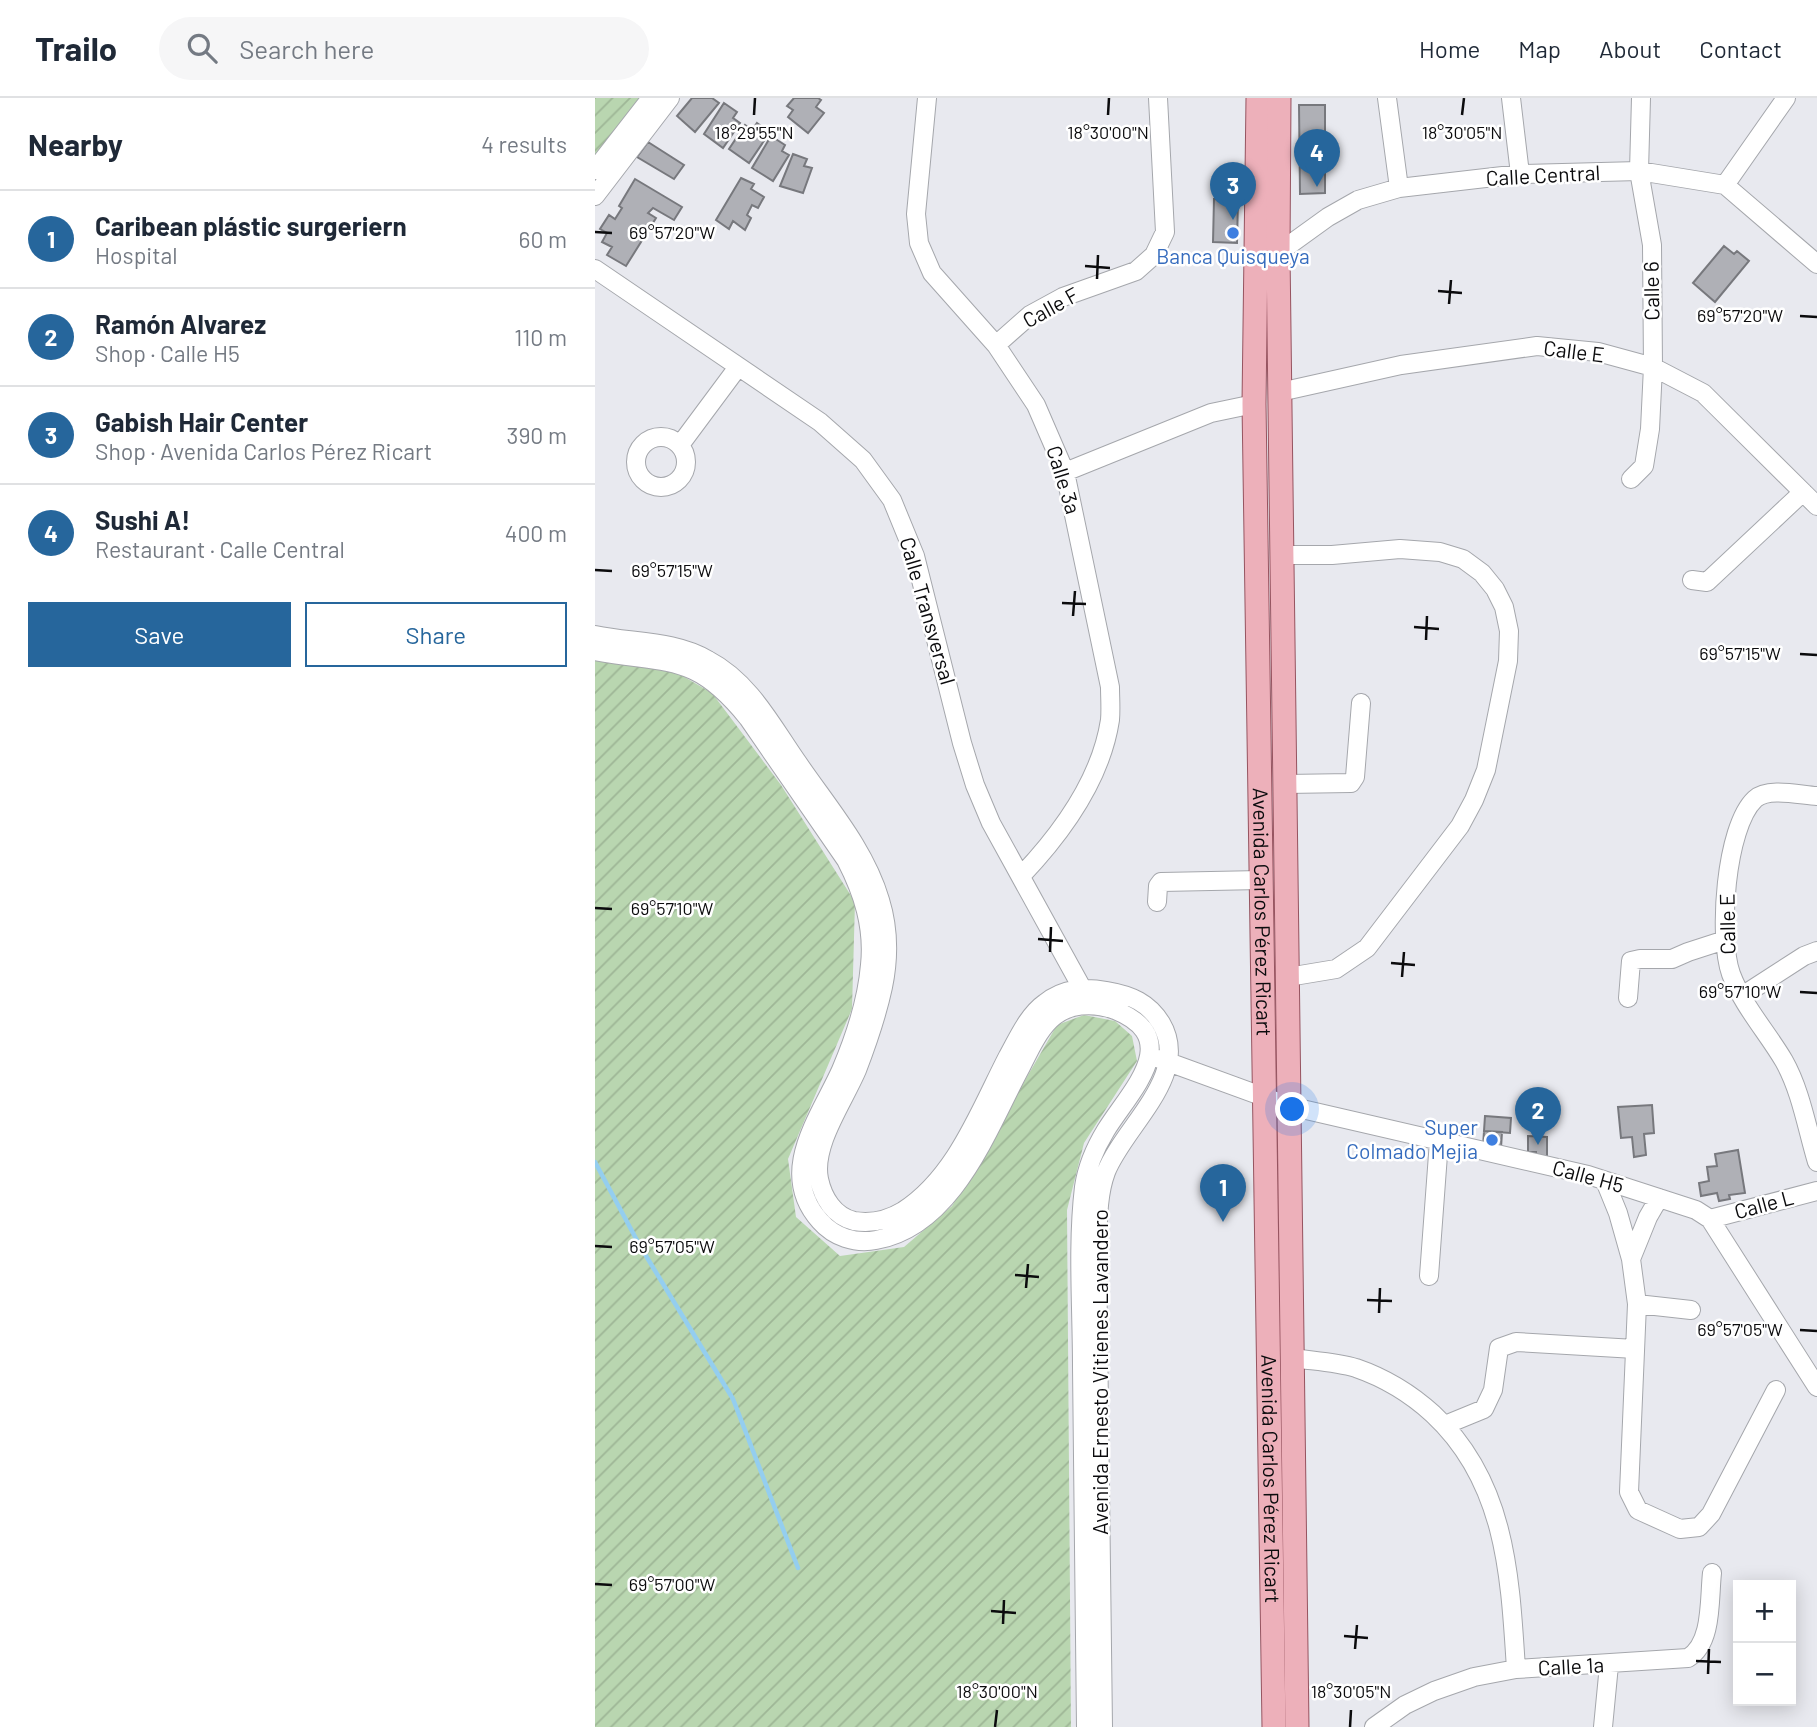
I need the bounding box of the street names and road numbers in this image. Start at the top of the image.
street label: Calle Central [1485,159,1601,190]
street label: Calle 6 [1637,261,1664,321]
street label: Calle F [1018,281,1083,332]
street label: Calle E [1542,334,1606,367]
street label: Calle 3a [1042,442,1087,517]
street label: Calle Transversal [895,534,961,687]
street label: Avenida Carlos Pérez Ricart [1249,787,1278,1036]
street label: Calle E [1713,893,1740,955]
street label: Calle H5 [1550,1154,1627,1197]
street label: Calle L [1731,1184,1796,1223]
street label: Avenida Ernesto Vitienes Lavandero [1087,1209,1112,1535]
street label: Avenida Carlos Pérez Ricart [1257,1354,1286,1603]
street label: Calle 1a [1537,1651,1605,1680]

